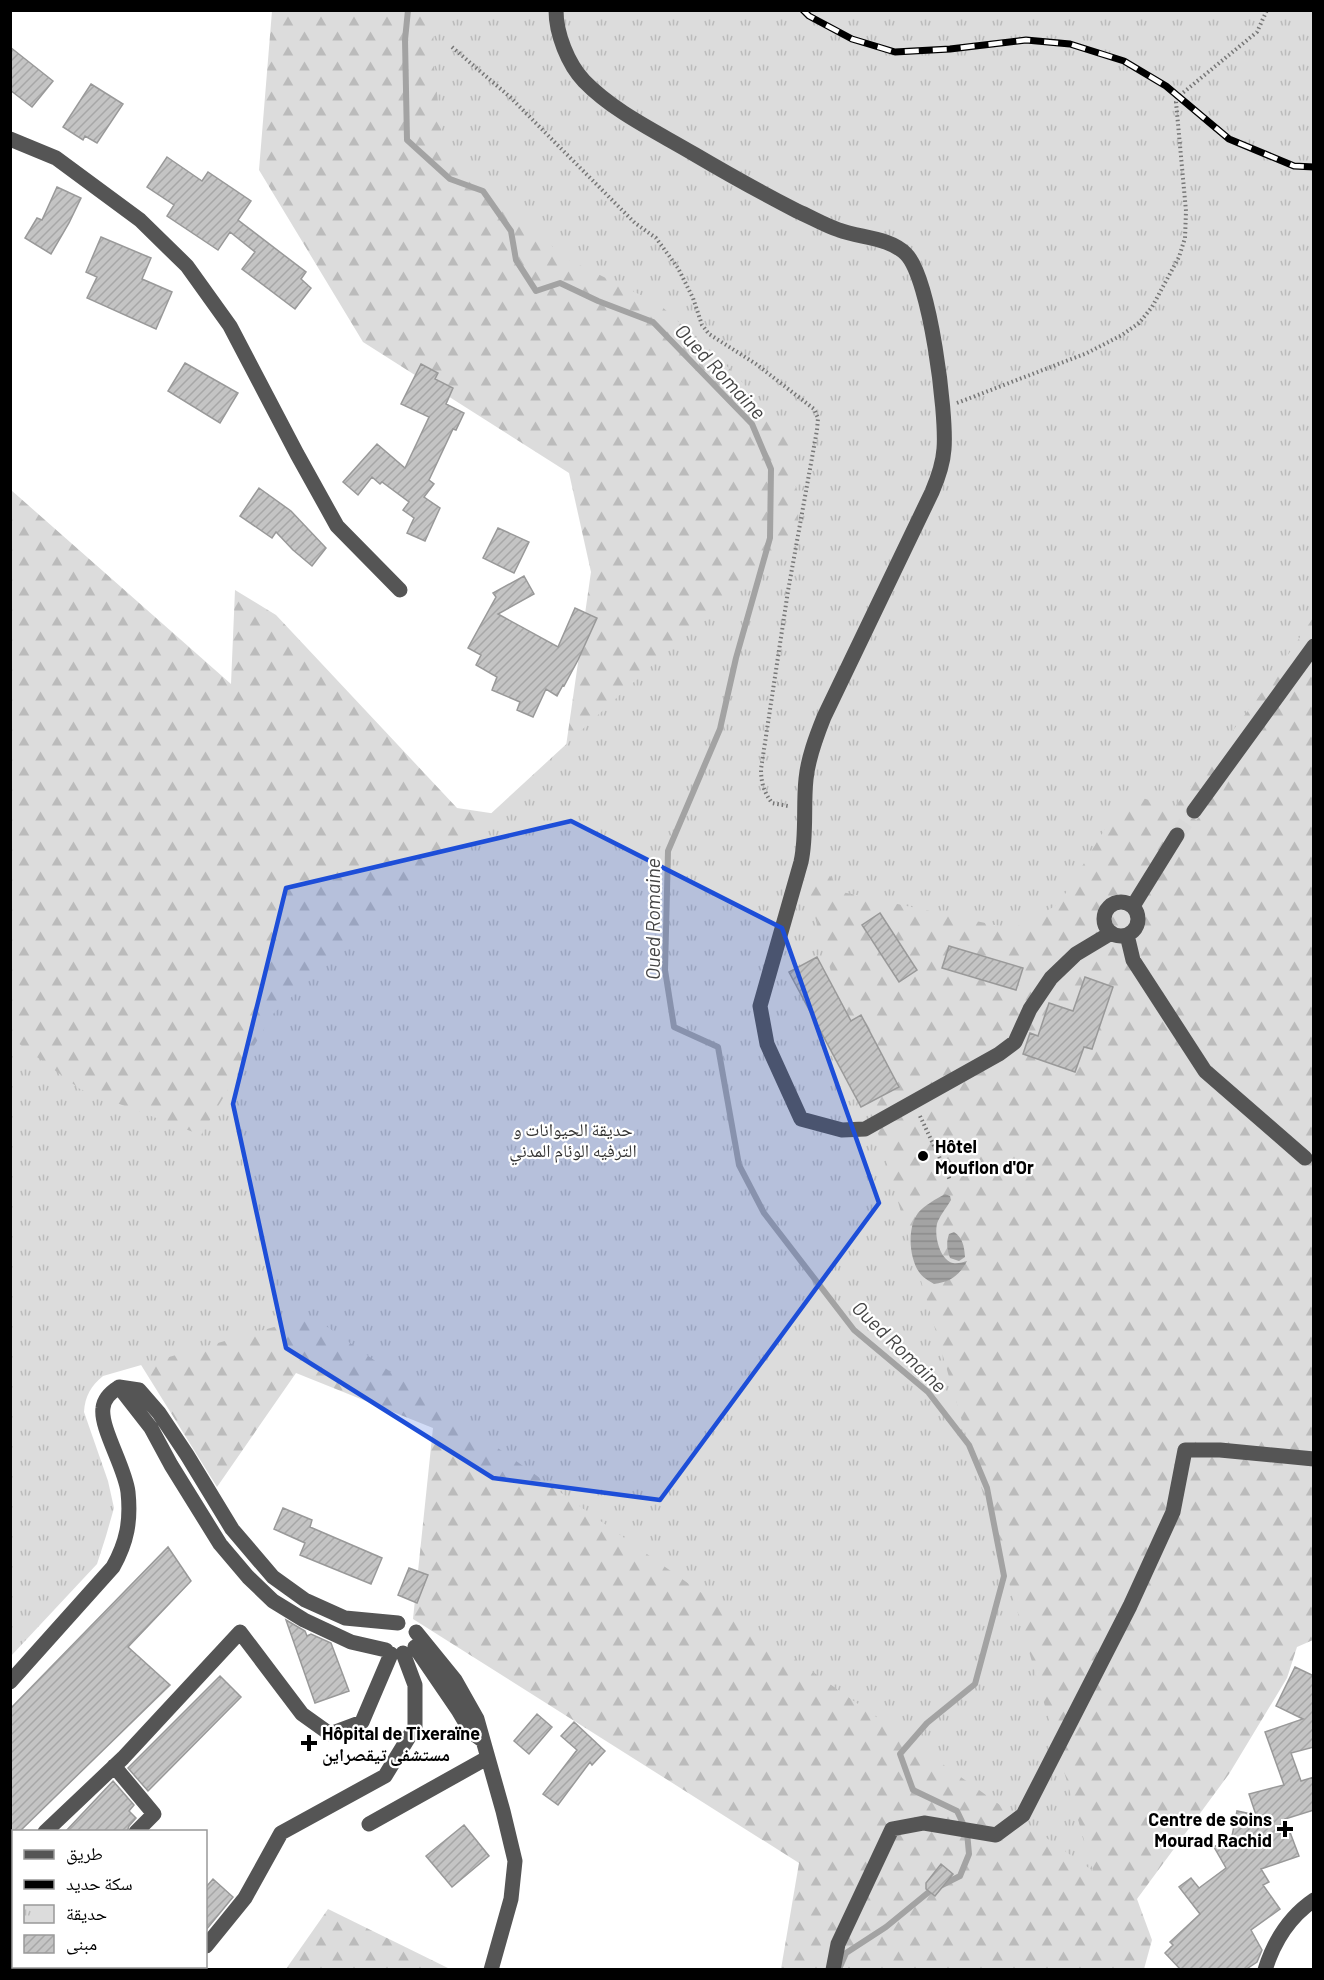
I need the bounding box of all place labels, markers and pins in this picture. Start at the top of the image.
place label: Hôtel Mouflon d'Or [935,1135,1034,1178]
marker: Hôtel Mouflon d'Or [916,1149,930,1163]
place label: Hôpital de Tixeraïne مستشفى تيقصراين [322,1722,480,1766]
marker: Hôpital de Tixeraïne مستشفى تيقصراين [300,1734,318,1752]
place label: Centre de soins Mourad Rachid [1148,1808,1272,1851]
marker: Centre de soins Mourad Rachid [1276,1820,1294,1838]

